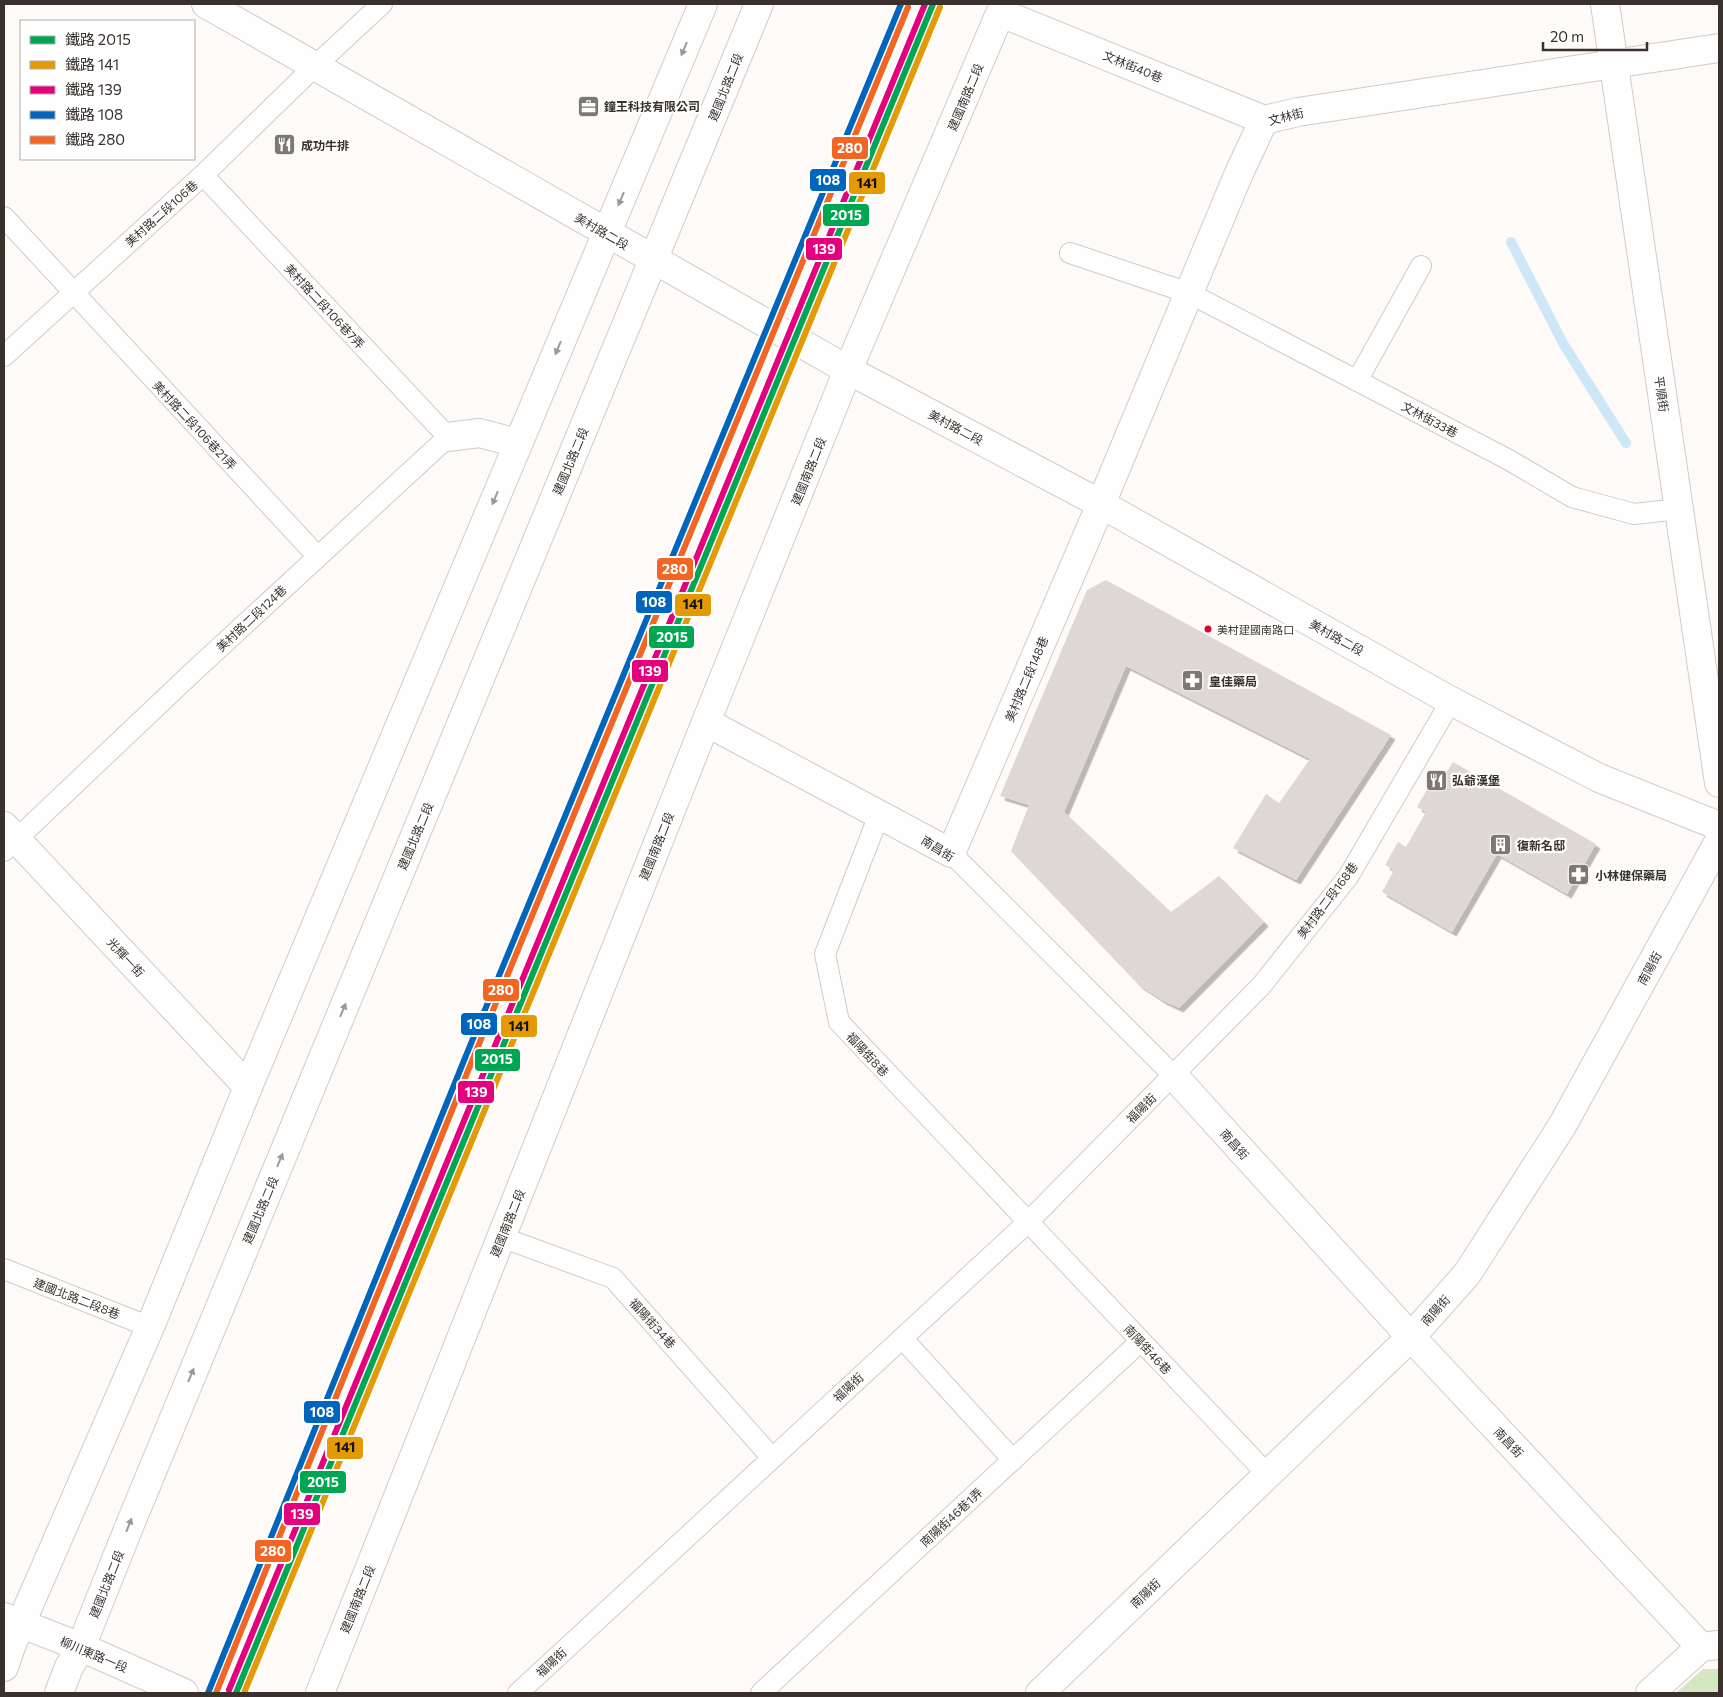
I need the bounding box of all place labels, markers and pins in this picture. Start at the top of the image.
office icon: 鐘王科技有限公司 [576,94,600,118]
place label: 鐘王科技有限公司 [604,99,700,113]
restaurant icon: 成功牛排 [273,133,297,157]
place label: 成功牛排 [301,138,349,152]
place label: 美村建國南路口 [1217,623,1294,636]
marker: 美村建國南路口 [1203,624,1213,634]
pharmacy icon: 皇佳藥局 [1181,669,1205,693]
place label: 皇佳藥局 [1209,674,1257,688]
restaurant icon: 弘爺漢堡 [1424,768,1448,792]
place label: 弘爺漢堡 [1452,773,1500,787]
building icon: 復新名邸 [1489,833,1513,857]
place label: 復新名邸 [1517,838,1565,852]
pharmacy icon: 小林健保藥局 [1567,863,1591,887]
place label: 小林健保藥局 [1595,868,1667,882]

